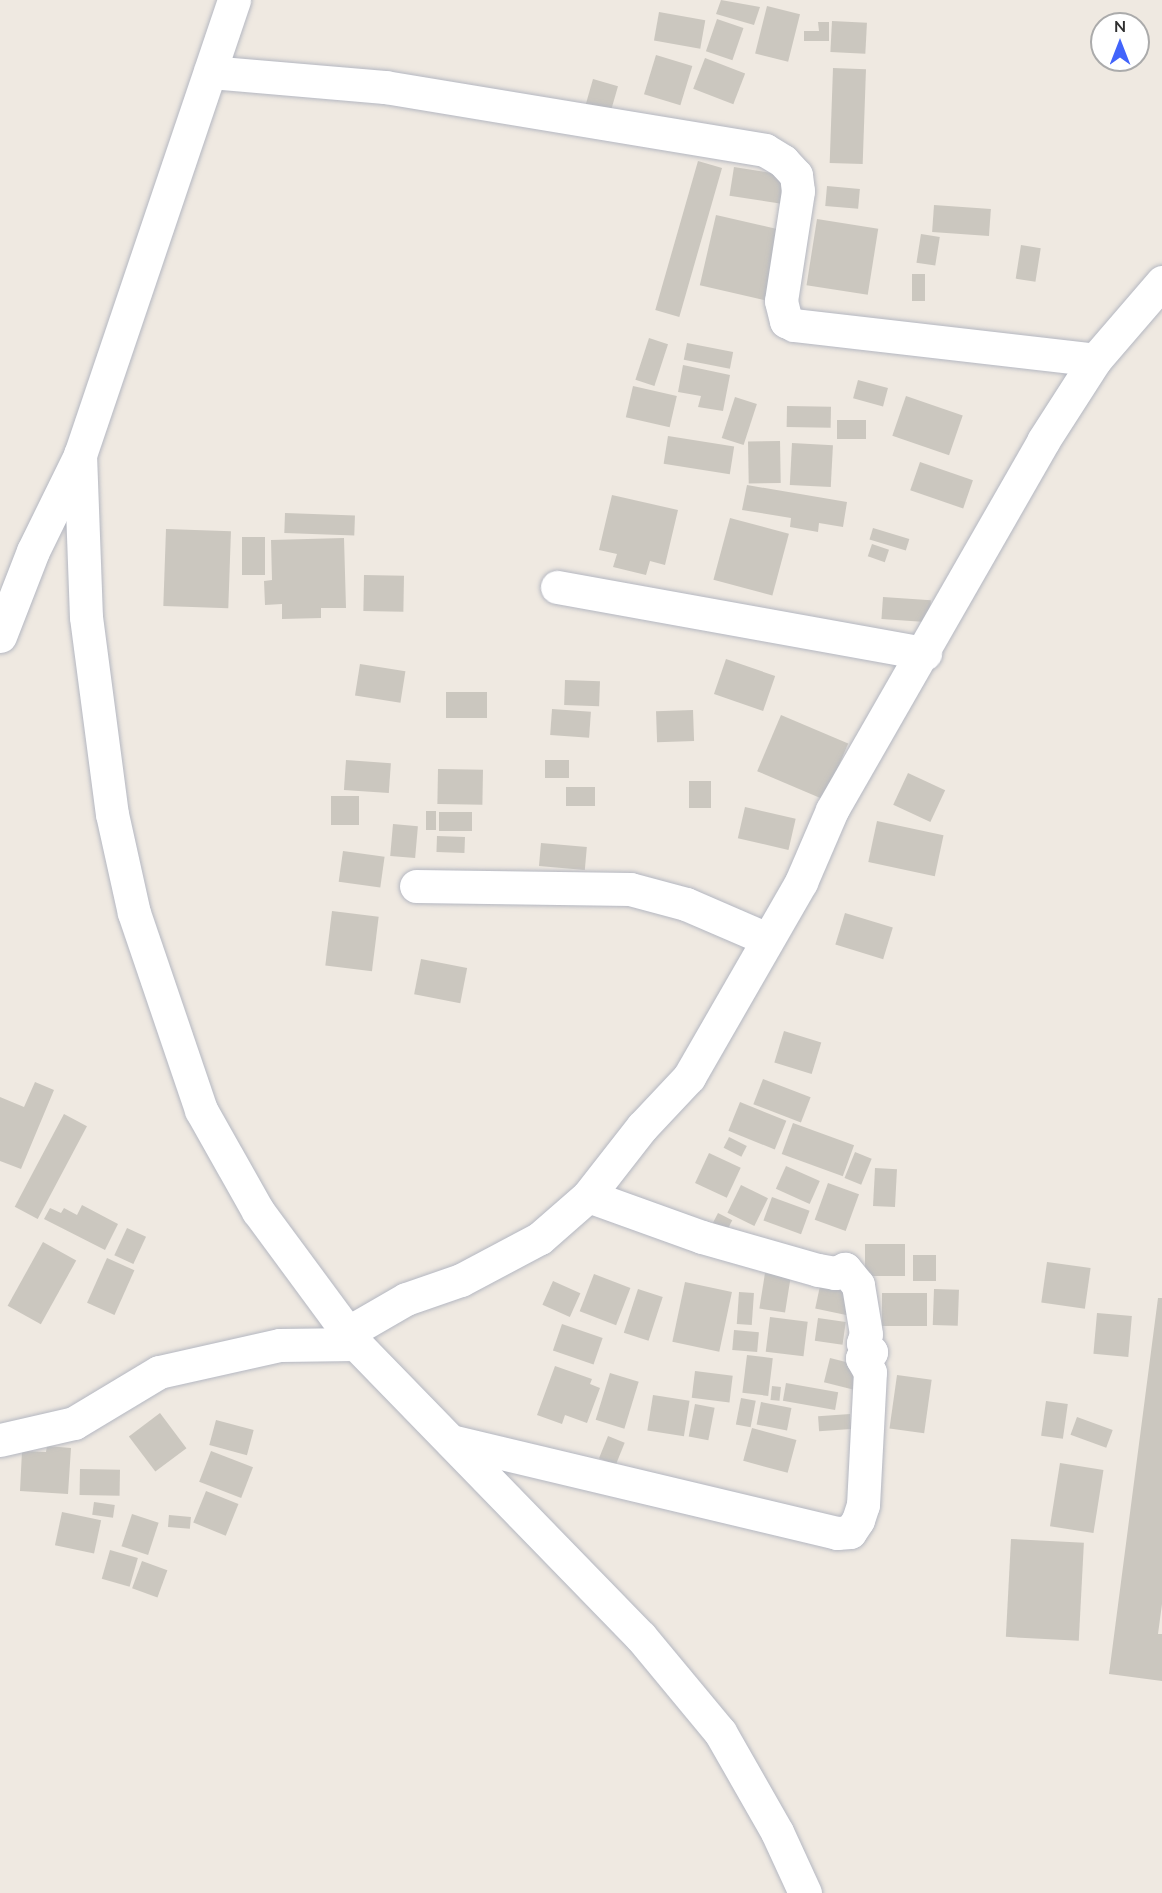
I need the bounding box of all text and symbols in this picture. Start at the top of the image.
north arrow [1090,12,1150,72]
text: N [1114,16,1126,36]

